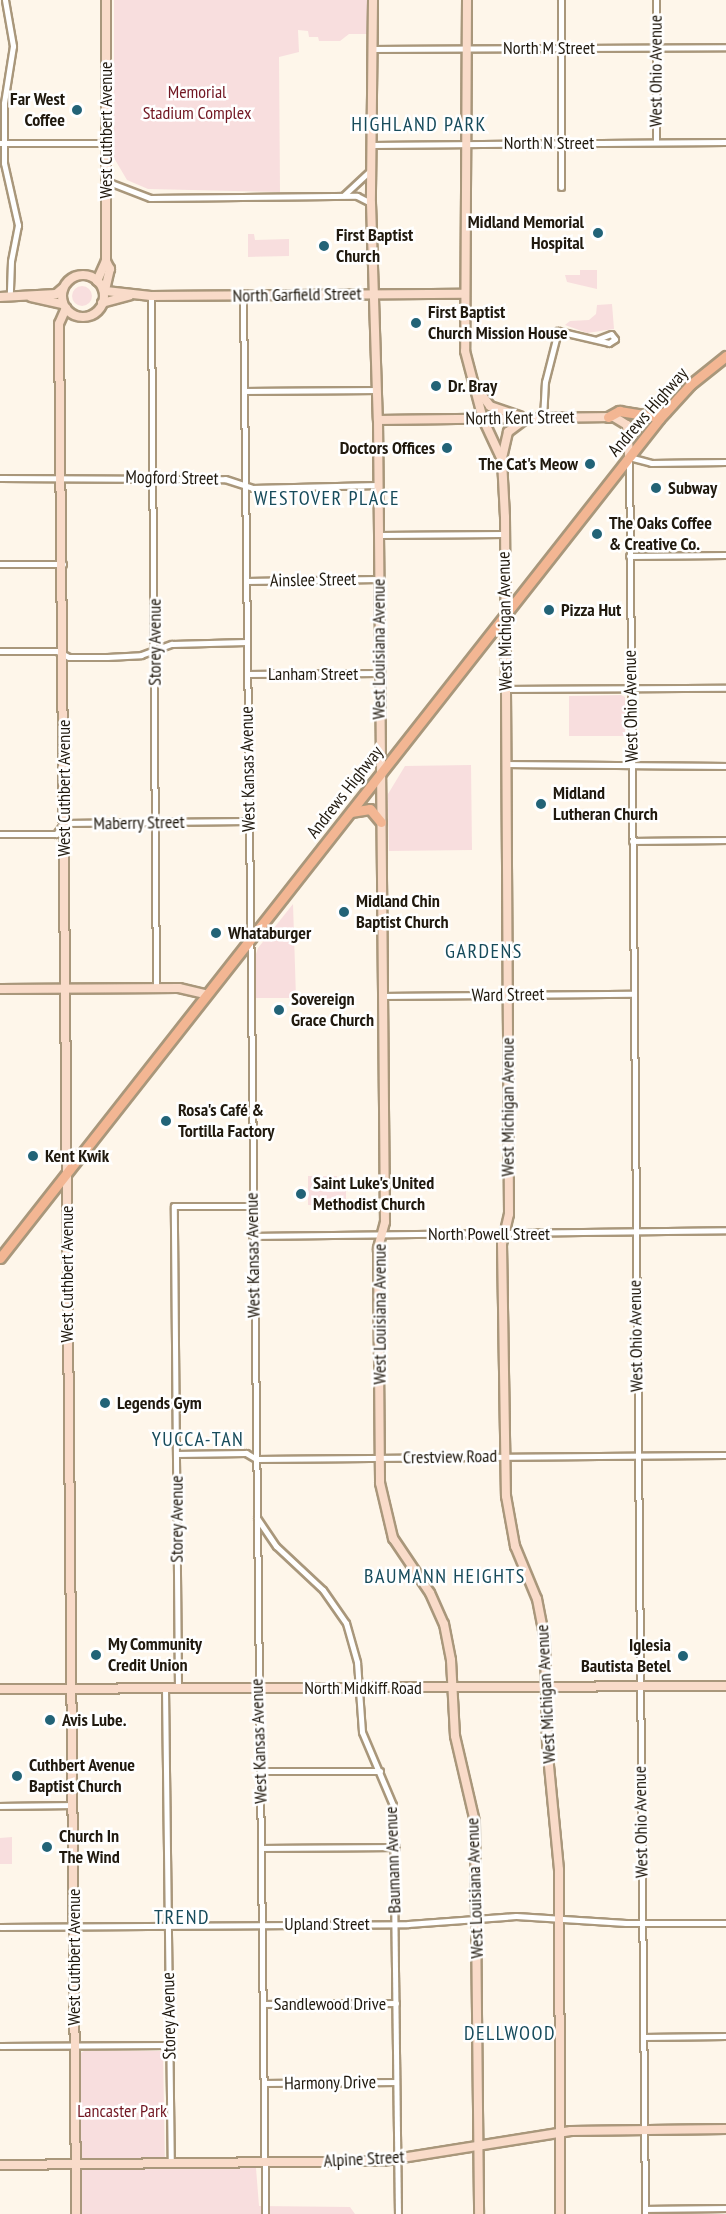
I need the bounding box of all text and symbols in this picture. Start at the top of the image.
street label: West Ohio Avenue [645,15,667,127]
street label: North M Street [503,37,595,59]
street label: West Cuthbert Avenue [95,61,117,199]
park label: Memorial Stadium Complex [143,82,251,124]
place label: Far West Coffee [10,89,65,132]
marker: Far West Coffee [70,103,84,117]
district label: HIGHLAND PARK [351,112,487,136]
street label: North N Street [504,132,594,154]
place label: Midland Memorial Hospital [468,212,584,254]
marker: Midland Memorial Hospital [589,224,607,242]
place label: First Baptist Church [336,225,413,268]
marker: First Baptist Church [317,239,331,253]
street label: North Garfield Street [232,283,362,307]
place label: First Baptist Church Mission House [428,302,568,344]
marker: First Baptist Church Mission House [409,316,423,330]
street label: Andrews Highway [604,363,692,461]
place label: Dr. Bray [448,375,498,397]
marker: Dr. Bray [429,379,443,393]
street label: North Kent Street [465,406,575,430]
place label: Doctors Offices [339,437,435,459]
marker: Doctors Offices [440,441,454,455]
place label: The Cat's Meow [478,453,578,475]
marker: The Cat's Meow [583,457,597,471]
street label: Mogford Street [125,466,219,490]
place label: Subway [668,477,717,499]
marker: Subway [649,481,663,495]
district label: WESTOVER PLACE [254,486,400,510]
place label: The Oaks Coffee & Creative Co. [609,513,712,556]
marker: The Oaks Coffee & Creative Co. [590,527,604,541]
street label: West Michigan Avenue [493,551,517,691]
street label: Ainslee Street [270,568,356,592]
street label: West Louisiana Avenue [368,578,390,720]
street label: Storey Avenue [144,598,166,686]
place label: Pizza Hut [561,599,621,621]
marker: Pizza Hut [542,603,556,617]
street label: West Ohio Avenue [619,650,643,762]
street label: Lanham Street [268,663,358,685]
street label: West Kansas Avenue [236,706,260,832]
street label: West Cuthbert Avenue [53,719,75,857]
street label: Andrews Highway [302,742,388,842]
place label: Midland Lutheran Church [553,783,658,826]
marker: Midland Lutheran Church [534,797,548,811]
street label: Maberry Street [93,811,185,835]
place label: Midland Chin Baptist Church [356,891,449,934]
marker: Midland Chin Baptist Church [337,905,351,919]
place label: Whataburger [228,922,311,944]
marker: Whataburger [209,926,223,940]
district label: GARDENS [445,939,523,963]
street label: Ward Street [472,984,544,1006]
place label: Sovereign Grace Church [291,989,374,1032]
marker: Sovereign Grace Church [272,1003,286,1017]
street label: West Michigan Avenue [497,1037,519,1177]
place label: Rosa's Café & Tortilla Factory [178,1100,275,1142]
marker: Rosa's Café & Tortilla Factory [159,1114,173,1128]
place label: Kent Kwik [45,1145,109,1167]
marker: Kent Kwik [26,1149,40,1163]
place label: Saint Luke's United Methodist Church [313,1173,434,1216]
marker: Saint Luke's United Methodist Church [294,1187,308,1201]
street label: West Kansas Avenue [241,1192,265,1318]
street label: West Cuthbert Avenue [56,1205,78,1343]
street label: North Powell Street [428,1223,550,1245]
street label: West Louisiana Avenue [369,1243,391,1385]
street label: West Ohio Avenue [624,1280,648,1392]
place label: Legends Gym [117,1392,202,1414]
marker: Legends Gym [98,1396,112,1410]
district label: YUCCA-TAN [152,1427,244,1451]
street label: Crestview Road [403,1445,497,1469]
street label: Storey Avenue [166,1475,188,1563]
district label: BAUMANN HEIGHTS [364,1564,526,1588]
street label: West Michigan Avenue [532,1624,560,1764]
place label: My Community Credit Union [108,1634,203,1676]
place label: Iglesia Bautista Betel [581,1635,671,1678]
marker: My Community Credit Union [89,1648,103,1662]
marker: Iglesia Bautista Betel [676,1649,690,1663]
street label: North Midkiff Road [304,1677,422,1699]
street label: West Kansas Avenue [246,1678,272,1804]
place label: Avis Lube. [62,1709,127,1731]
marker: Avis Lube. [43,1713,57,1727]
place label: Cuthbert Avenue Baptist Church [29,1755,136,1798]
street label: West Ohio Avenue [629,1766,653,1878]
marker: Cuthbert Avenue Baptist Church [10,1769,24,1783]
street label: Baumann Avenue [380,1806,406,1914]
street label: West Louisiana Avenue [462,1817,488,1959]
place label: Church In The Wind [59,1826,120,1868]
marker: Church In The Wind [40,1840,54,1854]
street label: West Cuthbert Avenue [63,1888,85,2026]
district label: TREND [154,1905,210,1929]
street label: Upland Street [284,1913,370,1935]
street label: Storey Avenue [157,1972,181,2060]
street label: Sandlewood Drive [274,1993,386,2015]
district label: DELLWOOD [464,2021,556,2045]
street label: Harmony Drive [284,2071,376,2095]
park label: Lancaster Park [77,2100,167,2122]
street label: Alpine Street [323,2146,405,2172]

